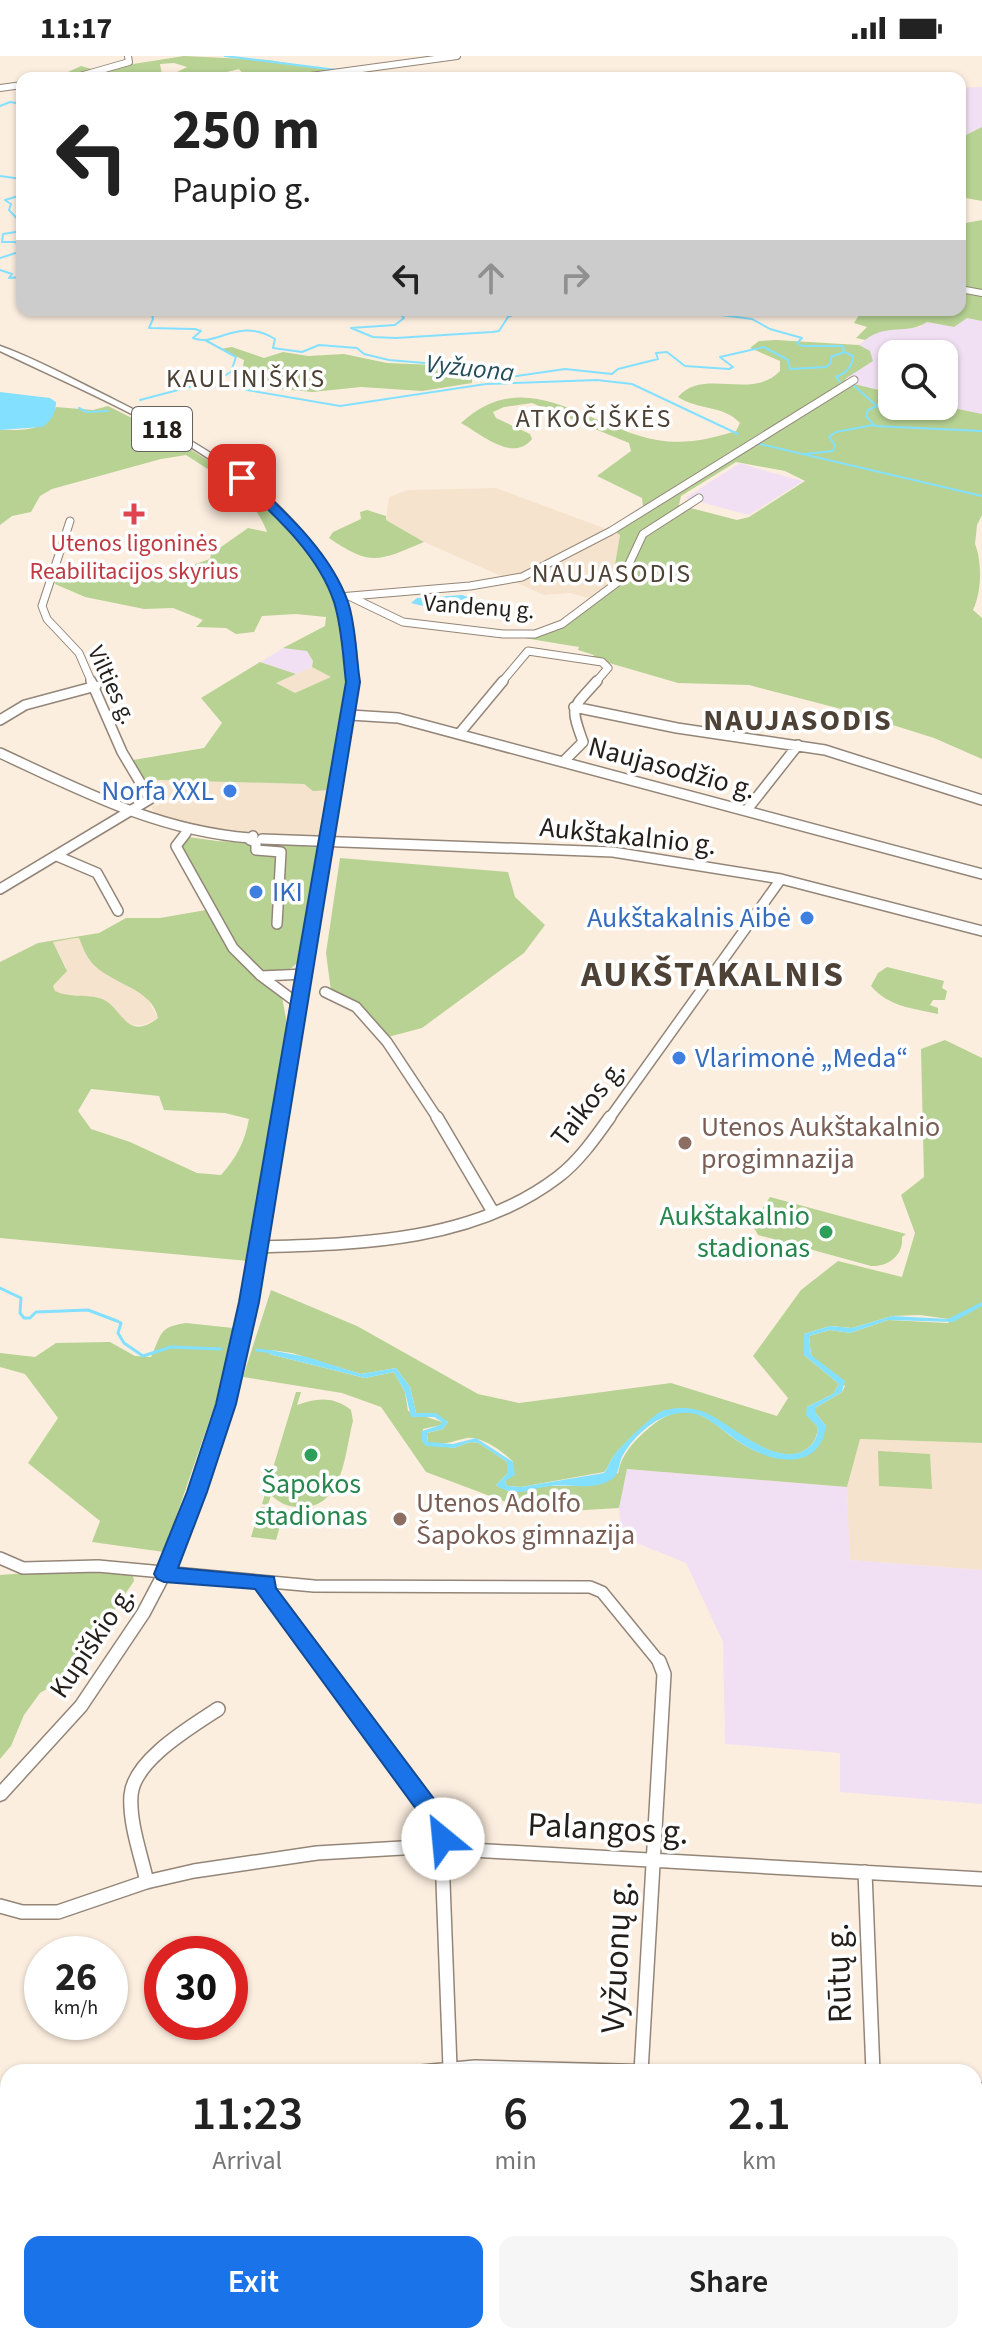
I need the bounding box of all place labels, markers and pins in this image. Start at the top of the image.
pin [208,444,276,512]
marker: Utenos ligoninės Reabilitacijos skyrius [123,503,145,525]
place label: Utenos ligoninės Reabilitacijos skyrius [29,526,239,589]
place label: Norfa XXL [101,771,214,811]
marker: Norfa XXL [221,782,239,800]
place label: IKI [272,872,303,912]
marker: IKI [247,883,265,901]
place label: Aukštakalnis Aibė [587,898,791,938]
marker: Aukštakalnis Aibė [798,909,816,927]
place label: Vlarimonė „Meda“ [695,1038,908,1078]
marker: Vlarimonė „Meda“ [670,1049,688,1067]
place label: Utenos Aukštakalnio progimnazija [701,1107,940,1179]
marker: Utenos Aukštakalnio progimnazija [676,1134,694,1152]
place label: Aukštakalnio stadionas [660,1196,810,1268]
marker: Aukštakalnio stadionas [817,1223,835,1241]
marker: Šapokos stadionas [302,1446,320,1464]
place label: Šapokos stadionas [255,1464,367,1536]
place label: Utenos Adolfo Šapokos gimnazija [416,1483,635,1555]
marker: Utenos Adolfo Šapokos gimnazija [391,1510,409,1528]

